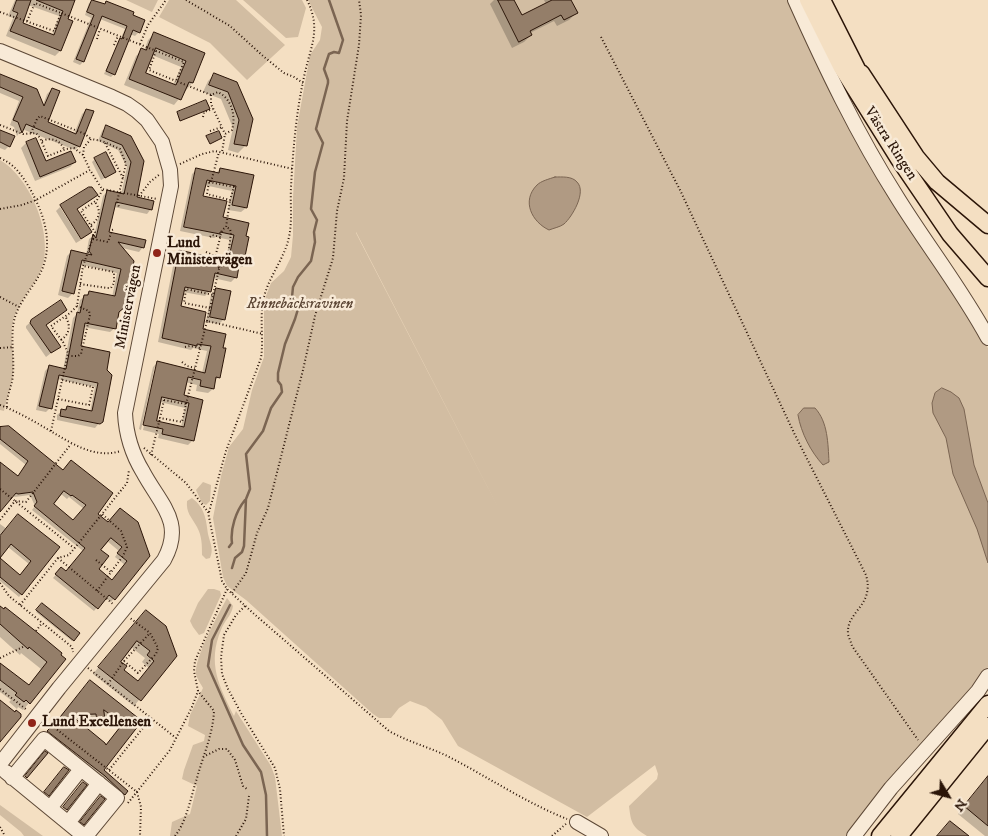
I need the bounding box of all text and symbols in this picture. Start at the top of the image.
street label: Västra Ringen [860,104,920,184]
place label: Lund Ministervägen [167,235,252,270]
marker: Lund Ministervägen [151,247,163,259]
street label: Ministervägen [112,263,146,351]
park label: Rinnebäcksravinen [247,296,353,314]
place label: Lund Excellensen [42,714,151,732]
marker: Lund Excellensen [26,717,38,729]
north arrow [923,771,973,821]
text: N [949,795,971,815]

